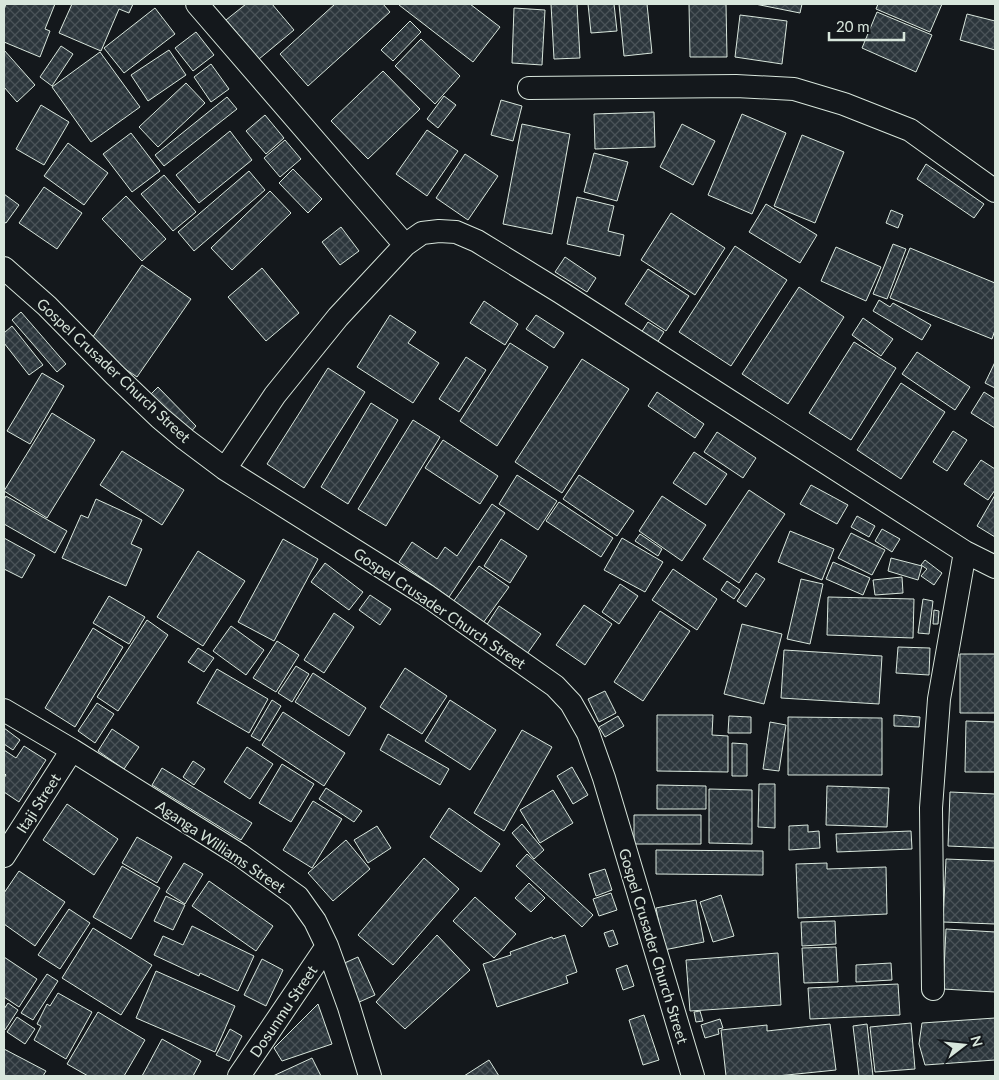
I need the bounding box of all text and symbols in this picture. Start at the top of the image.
scale bar [829,10,904,42]
text: 20 m [836,17,870,35]
street label: Gospel Crusader Church Street [33,294,195,446]
street label: Gospel Crusader Church Street [351,544,530,673]
street label: Itaji Street [12,769,64,836]
street label: Aganga Williams Street [153,796,290,896]
street label: Gospel Crusader Church Street [616,846,693,1046]
street label: Dosunmu Street [246,961,321,1060]
north arrow [939,1020,989,1070]
text: N [967,1034,987,1049]

